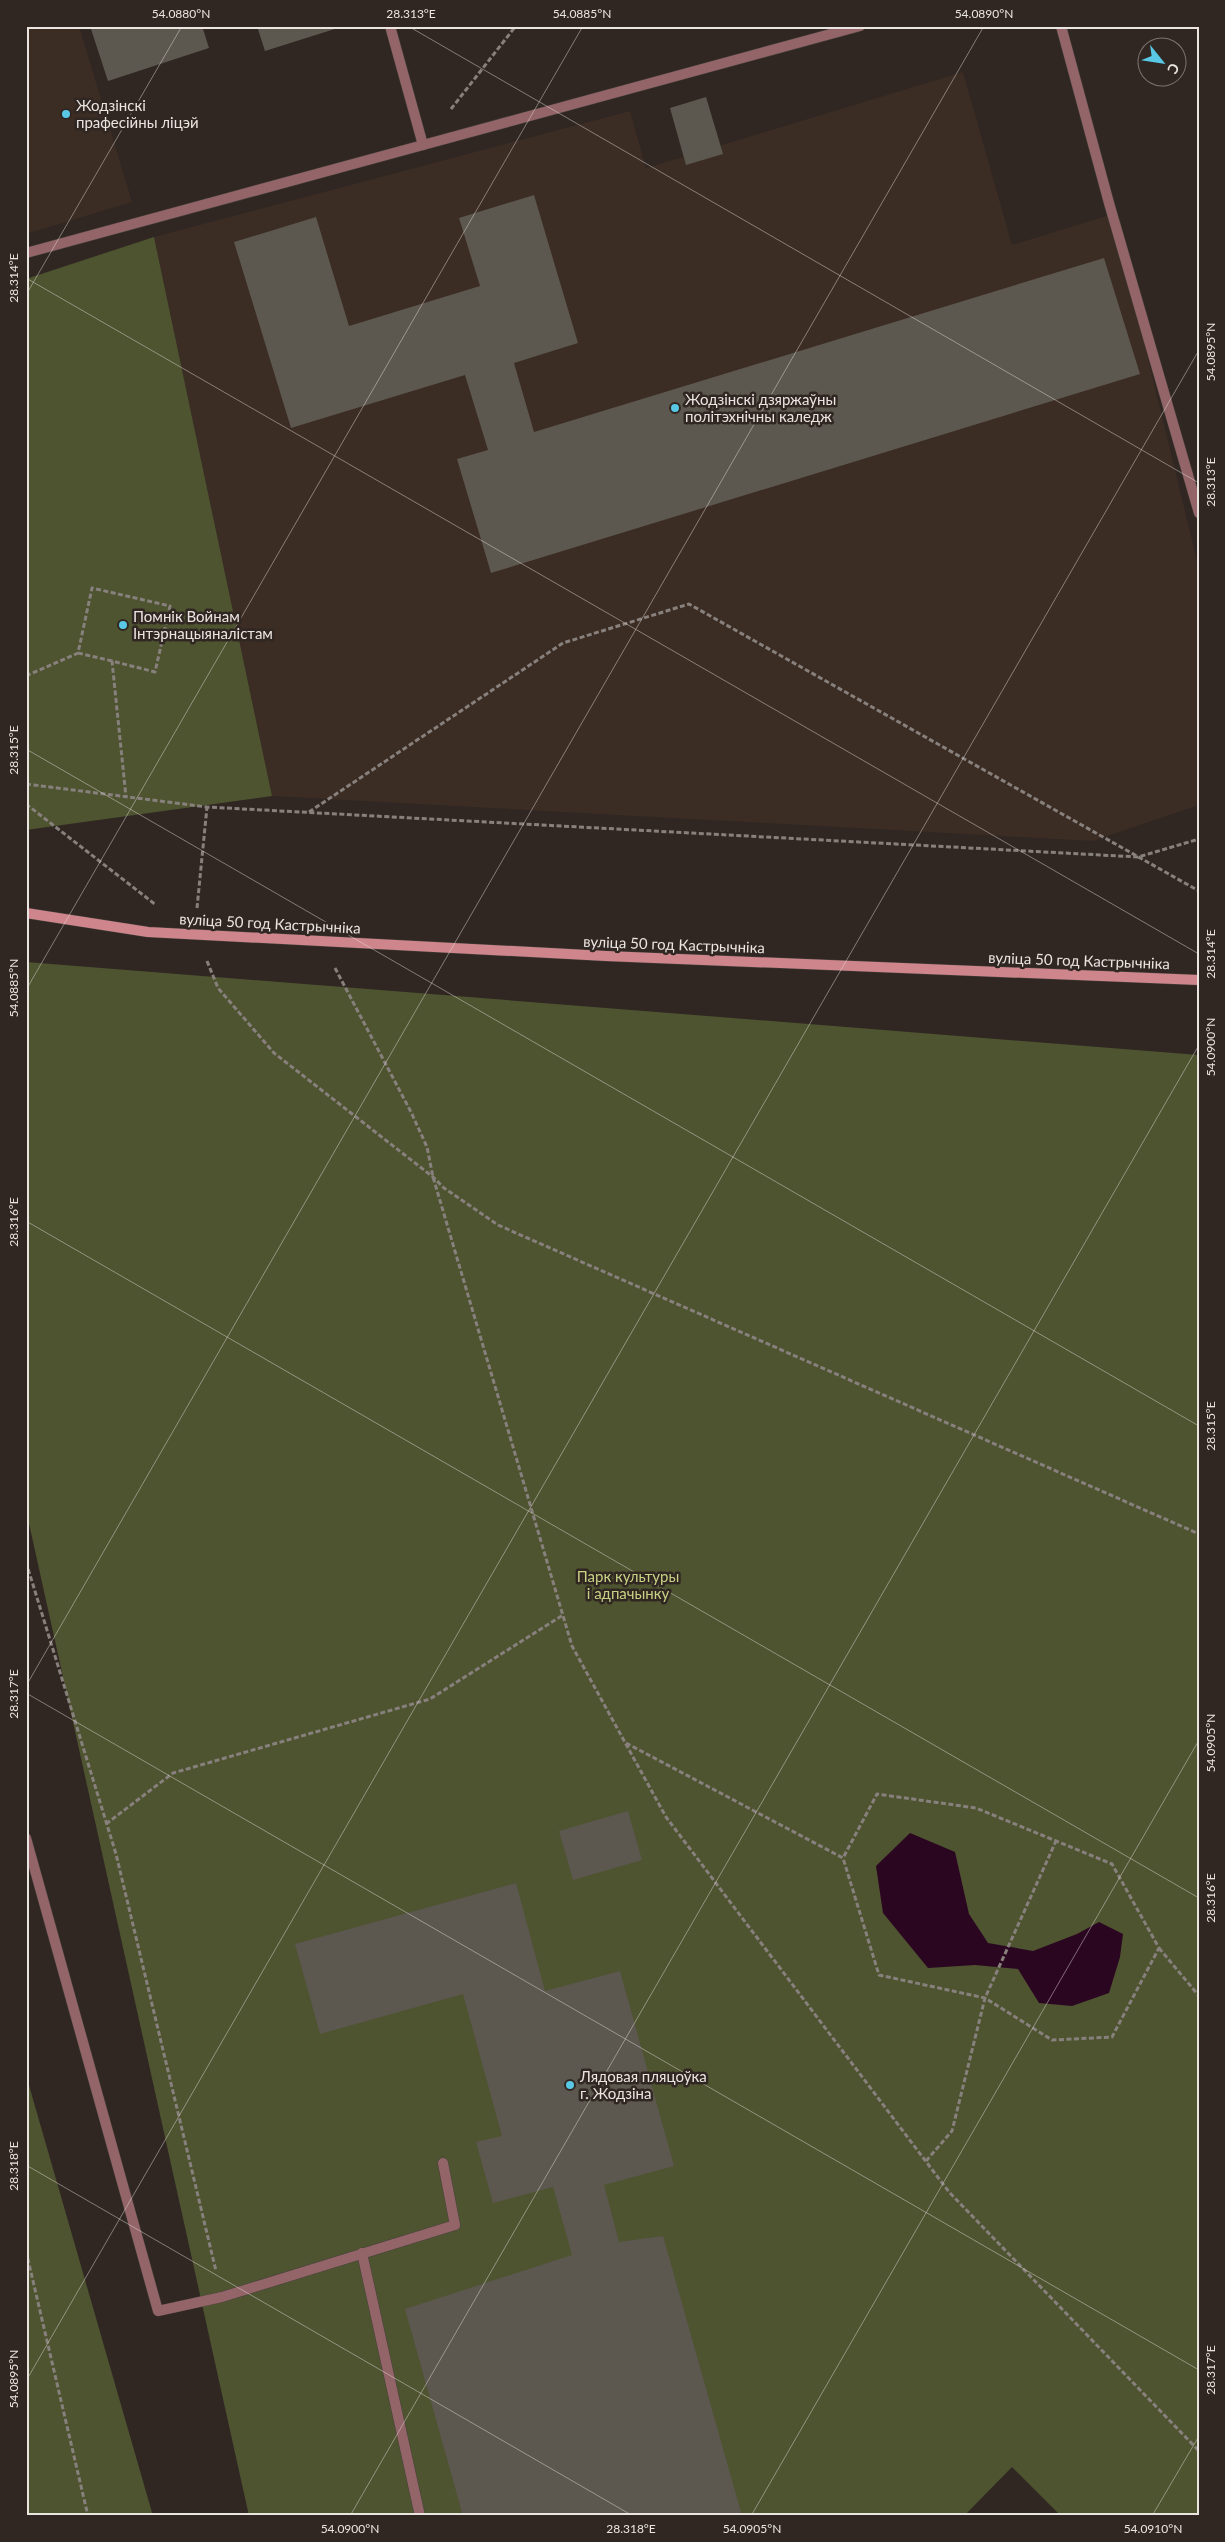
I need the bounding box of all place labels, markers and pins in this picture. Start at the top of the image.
place label: Жодзінскі прафесійны ліцэй [76,96,199,131]
marker: Жодзінскі прафесійны ліцэй [60,108,72,120]
place label: Жодзінскі дзяржаўны політэхнічны каледж [685,390,836,425]
marker: Жодзінскі дзяржаўны політэхнічны каледж [669,402,681,414]
place label: Помнік Войнам Інтэрнацыяналістам [133,607,273,642]
marker: Помнік Войнам Інтэрнацыяналістам [117,619,129,631]
place label: Лядовая пляцоўка г. Жодзіна [579,2067,707,2102]
marker: Лядовая пляцоўка г. Жодзіна [564,2079,576,2091]

